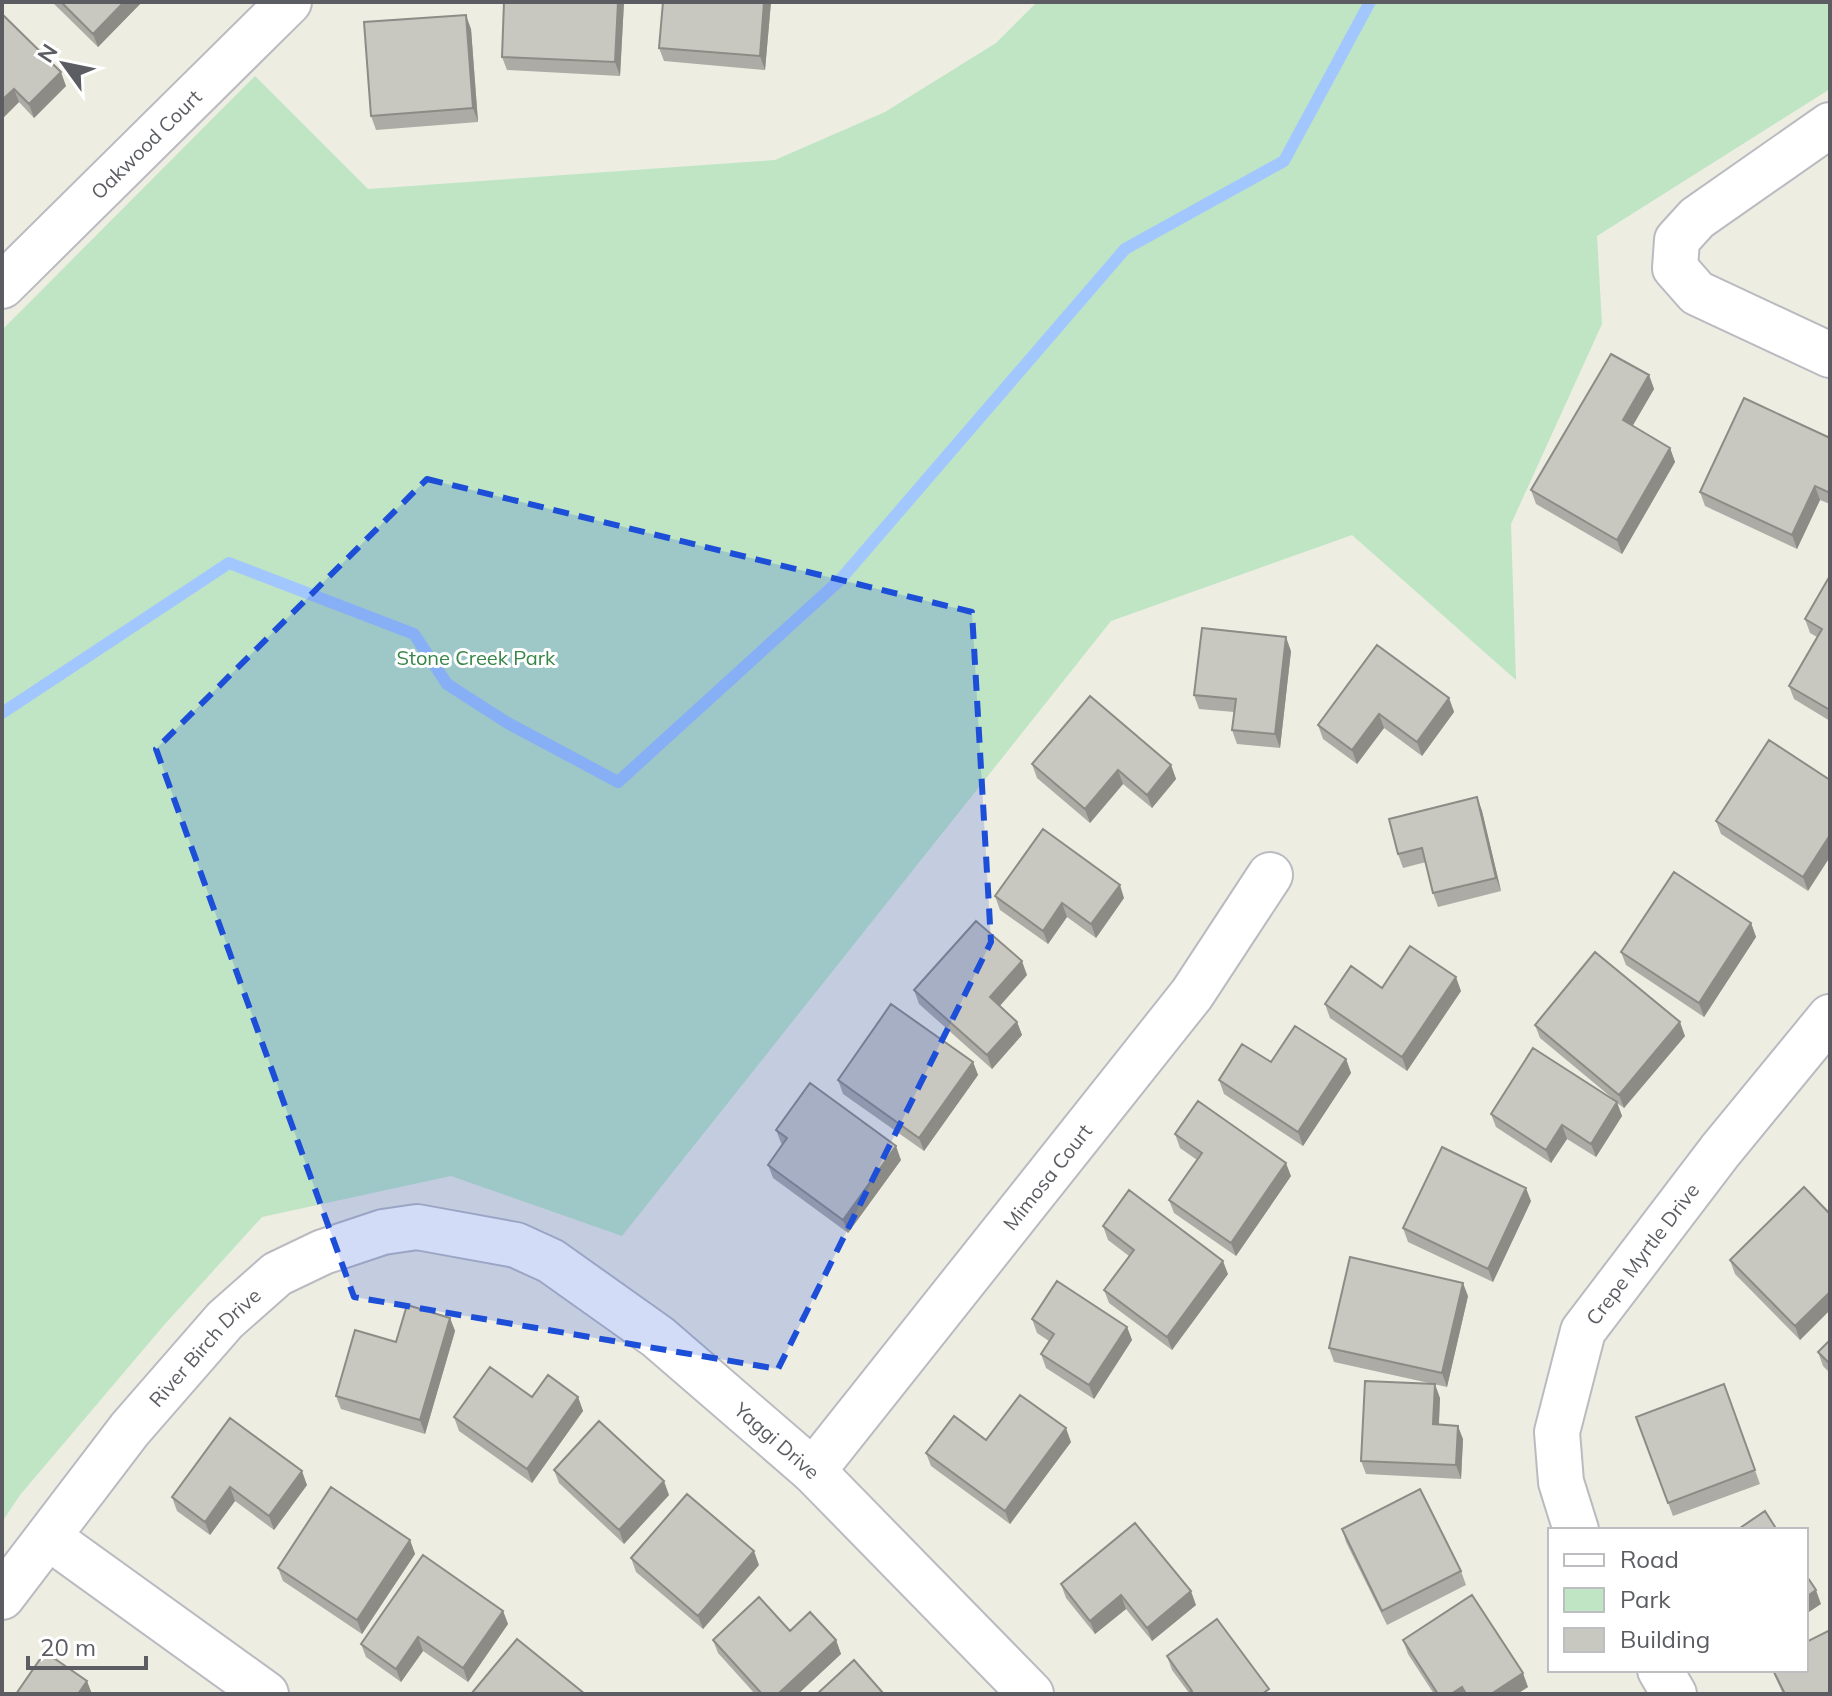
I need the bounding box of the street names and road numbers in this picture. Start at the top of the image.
street label: Oakwood Court [85,84,206,204]
street label: Mimosa Court [997,1118,1097,1235]
street label: Crepe Myrtle Drive [1580,1178,1704,1329]
street label: River Birch Drive [143,1282,265,1411]
street label: Yaggi Drive [729,1396,826,1484]

